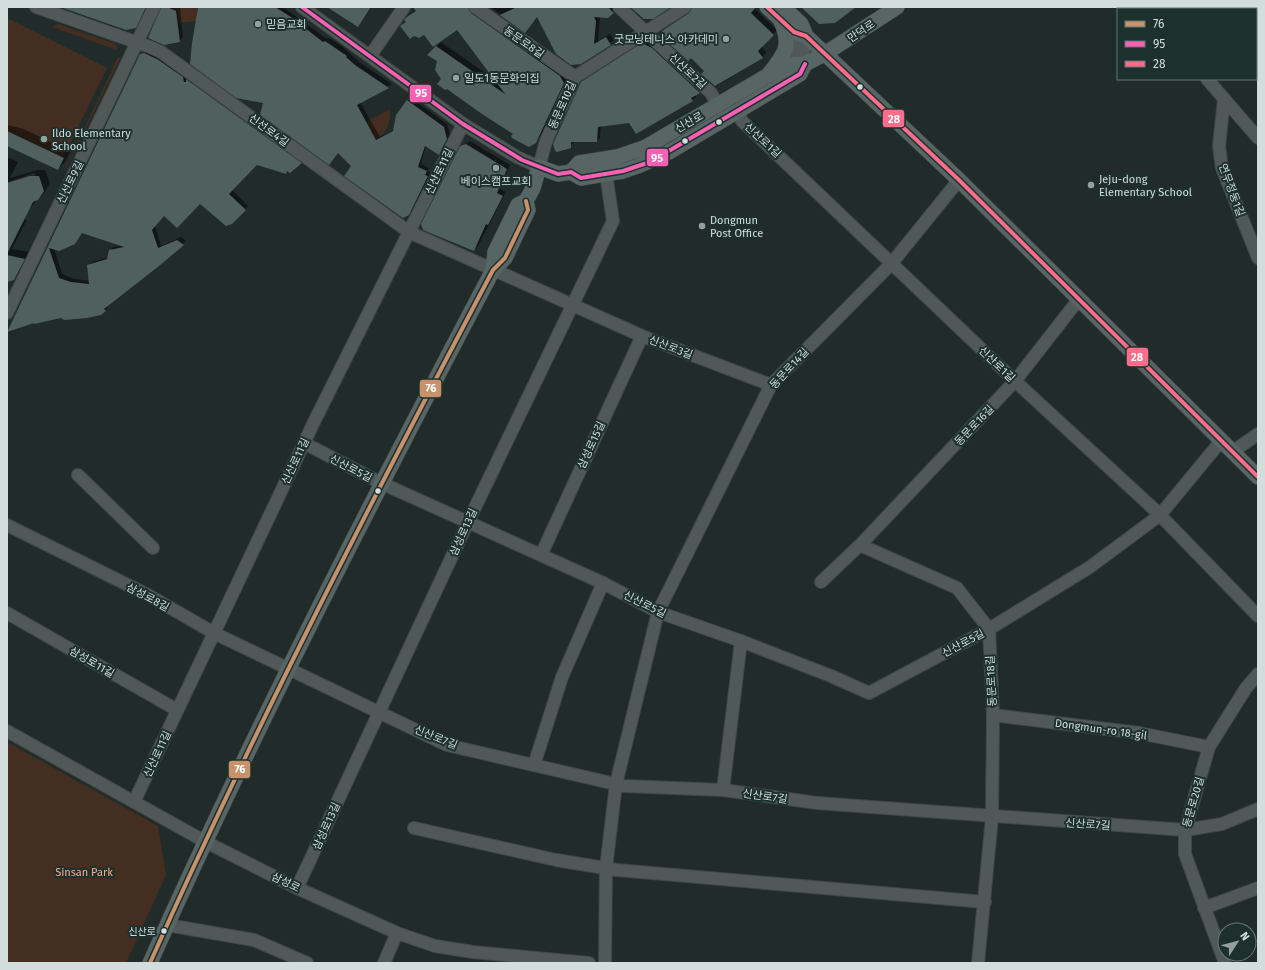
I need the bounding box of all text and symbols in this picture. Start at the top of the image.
legend [1117,8,1257,80]
text: 76 [1153,17,1164,31]
place label: 믿음교회 [266,18,306,31]
street label: 만덕로 [845,18,878,45]
marker: 믿음교회 [253,19,263,29]
street label: 동문로8길 [501,24,547,61]
place label: 굿모닝테니스 아카데미 [614,33,718,46]
marker: 굿모닝테니스 아카데미 [721,34,731,44]
text: 95 [1153,37,1165,51]
street label: 신산로2길 [666,51,709,92]
text: 28 [1153,57,1166,71]
place label: 일도1동문화의집 [464,72,540,85]
marker: 일도1동문화의집 [451,73,461,83]
street label: 동문로10길 [546,79,579,131]
unlabelled marker [855,82,865,92]
line badge: 95 [409,84,432,103]
text: 95 [415,87,427,100]
street label: 신산로 [673,109,706,136]
line badge: 28 [882,109,905,128]
street label: 신선로4길 [246,112,291,149]
text: 28 [888,113,901,126]
unlabelled marker [714,117,724,127]
street label: 신산로1길 [742,120,784,161]
place label: Ildo Elementary School [52,127,131,153]
marker: Ildo Elementary School [39,134,49,144]
unlabelled marker [680,136,690,146]
street label: 신산로11길 [423,146,456,196]
line badge: 95 [646,148,669,167]
text: 95 [651,152,663,165]
street label: 신선로9길 [54,159,86,206]
street label: 연무정동1길 [1216,162,1247,218]
marker: 베이스캠프교회 [491,163,501,173]
place label: Jeju-dong Elementary School [1099,173,1192,199]
place label: 베이스캠프교회 [461,175,531,188]
marker: Jeju-dong Elementary School [1086,180,1096,190]
place label: Dongmun Post Office [710,214,763,240]
marker: Dongmun Post Office [697,221,707,231]
street label: 신산로3길 [647,333,695,362]
street label: 신산로1길 [976,344,1017,385]
street label: 동문로14길 [767,345,812,391]
line badge: 28 [1126,347,1149,367]
text: 28 [1131,351,1144,364]
line badge: 76 [419,379,442,398]
text: 76 [425,382,437,395]
street label: 동문로16길 [952,402,997,448]
street label: 삼성로15길 [575,419,608,471]
street label: 신산로11길 [279,436,312,487]
street label: 신산로5길 [327,452,374,485]
unlabelled marker [373,486,383,496]
street label: 삼성로13길 [447,506,480,558]
street label: 삼성로8길 [124,581,171,614]
street label: 신산로5길 [621,589,668,620]
street label: 신산로5길 [940,627,987,660]
street label: 삼성로11길 [67,644,117,681]
street label: 동문로18길 [984,655,999,707]
street label: Dongmun-ro 18-gil [1054,717,1148,742]
street label: 신산로7길 [412,723,459,752]
street label: 신산로11길 [141,729,174,780]
line badge: 76 [228,760,251,779]
text: 76 [234,763,246,776]
street label: 동문로20길 [1180,775,1207,829]
street label: 신산로7길 [742,787,788,806]
street label: 삼성로13길 [310,800,343,852]
street label: 신산로7길 [1065,816,1111,833]
park label: Sinsan Park [55,866,113,879]
street label: 삼성로 [269,870,302,895]
north arrow [1217,922,1257,962]
place label: 신산로 [128,926,156,938]
marker: 신산로 [159,926,169,936]
text: N [1237,930,1252,943]

